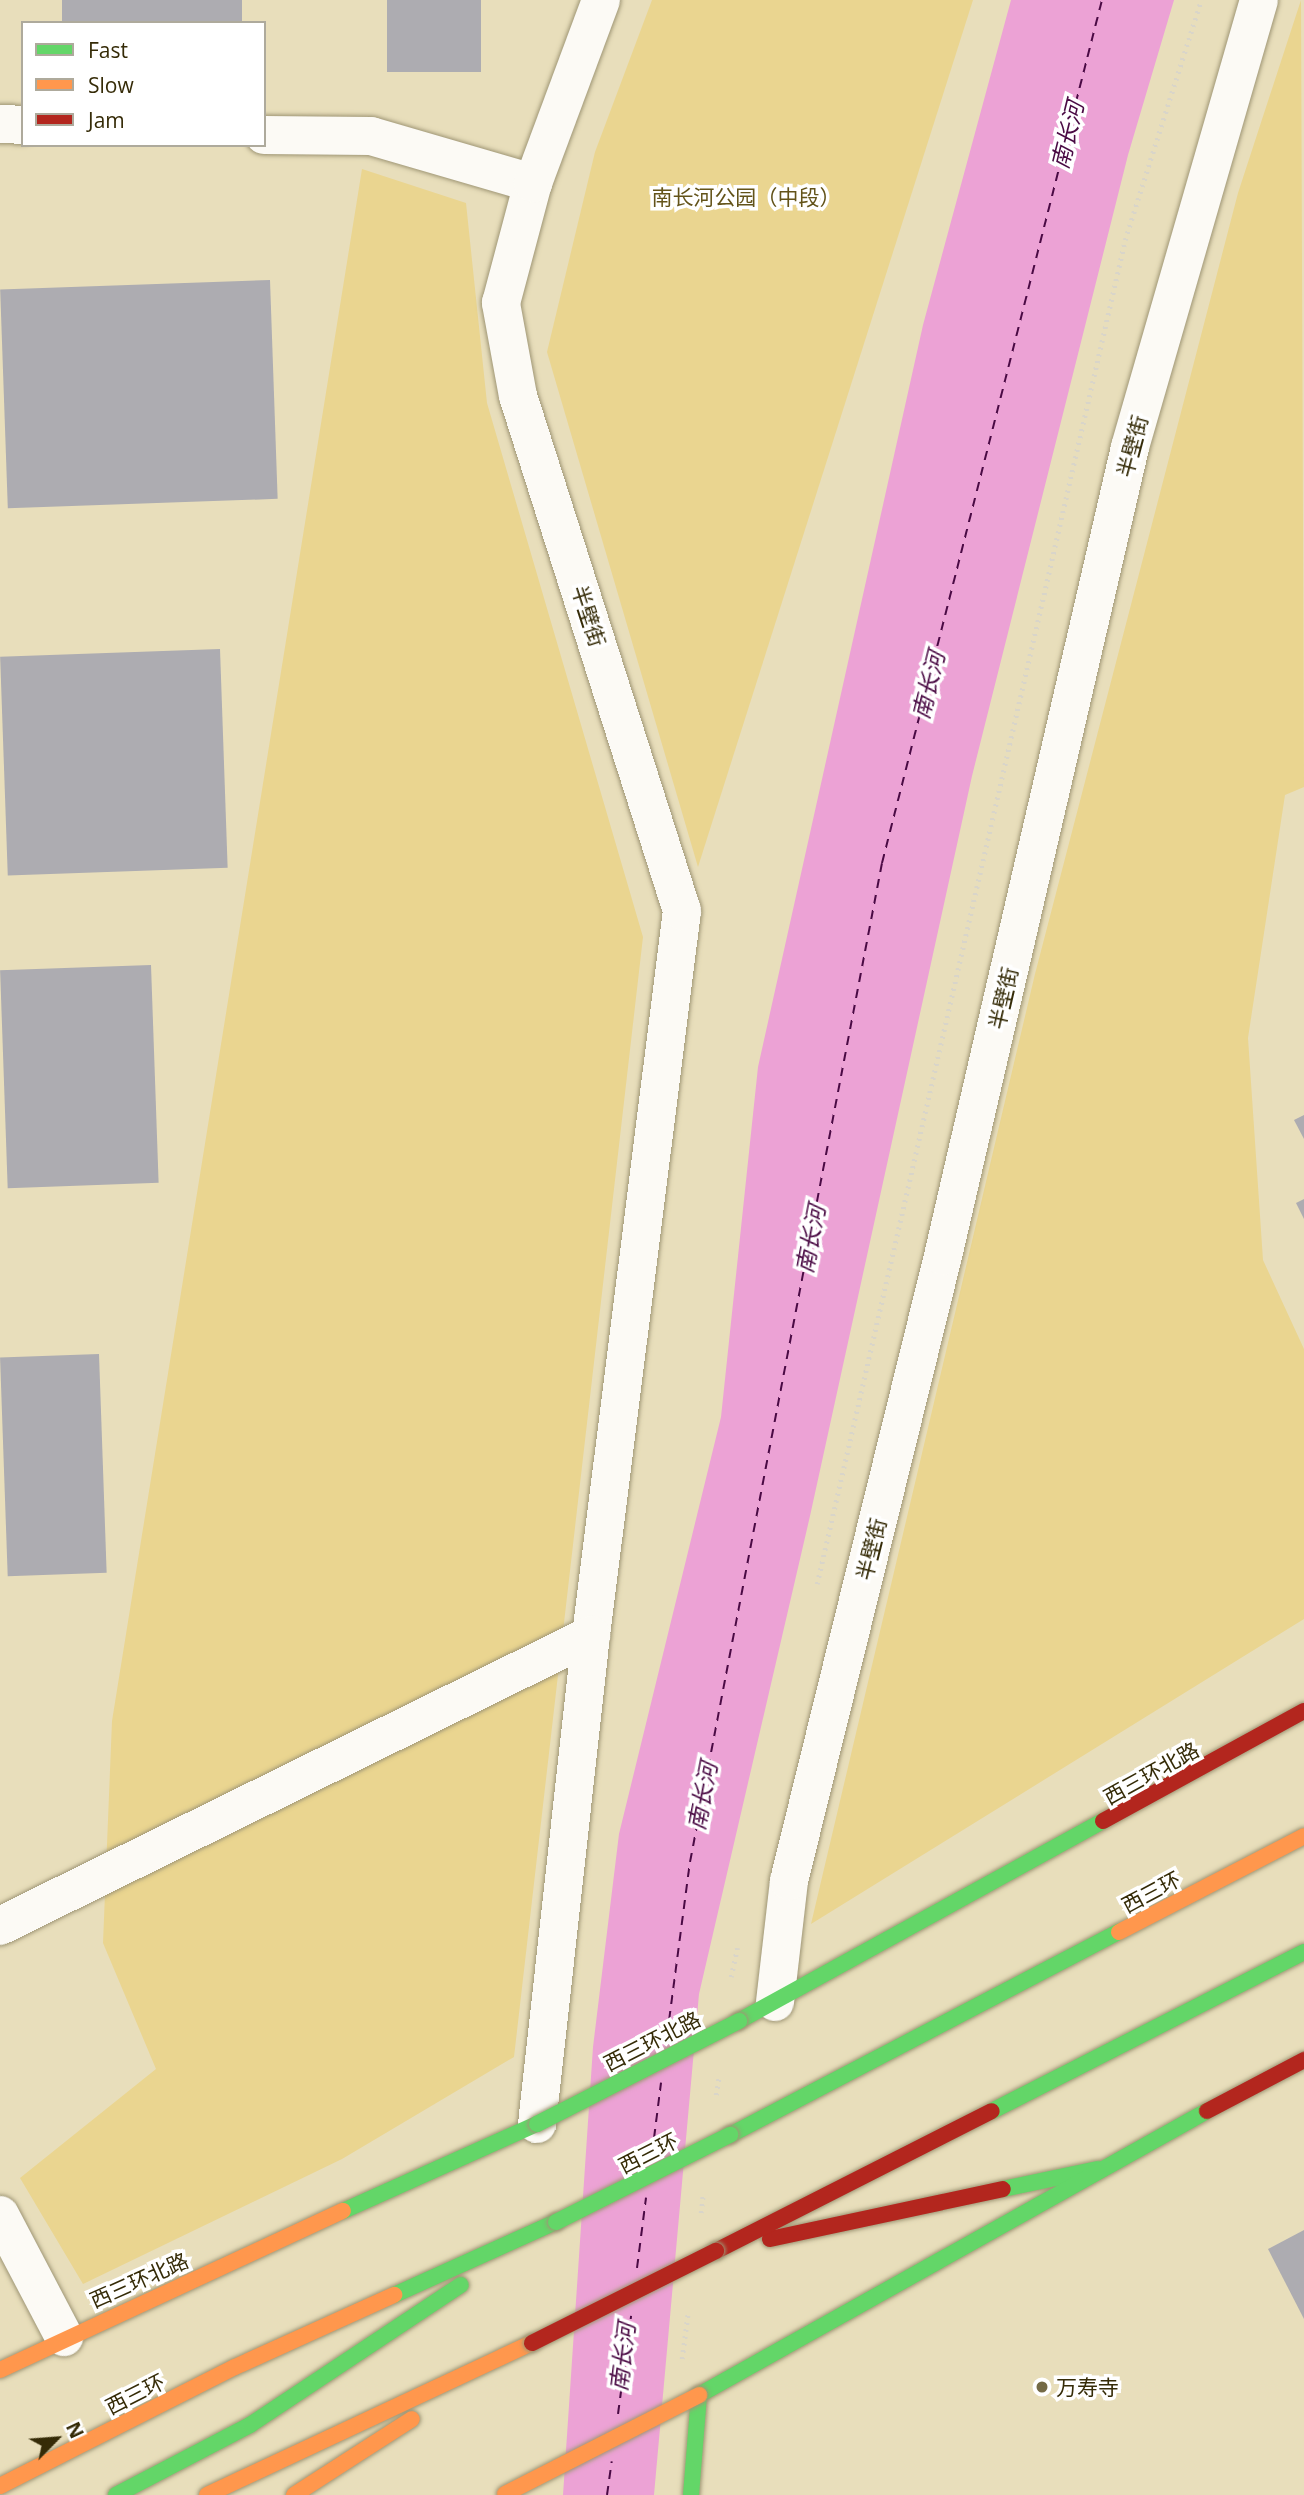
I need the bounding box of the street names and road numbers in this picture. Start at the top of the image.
street label: 半壁街 [1112,412,1152,480]
street label: 半壁街 [567,582,611,650]
street label: 半壁街 [984,964,1022,1032]
street label: 半壁街 [851,1515,891,1583]
street label: 西三环北路 [1099,1737,1203,1809]
street label: 西三环 [1117,1866,1185,1918]
street label: 西三环北路 [600,2006,704,2076]
street label: 西三环 [614,2127,682,2179]
street label: 西三环北路 [86,2247,192,2313]
street label: 西三环 [101,2368,169,2420]

